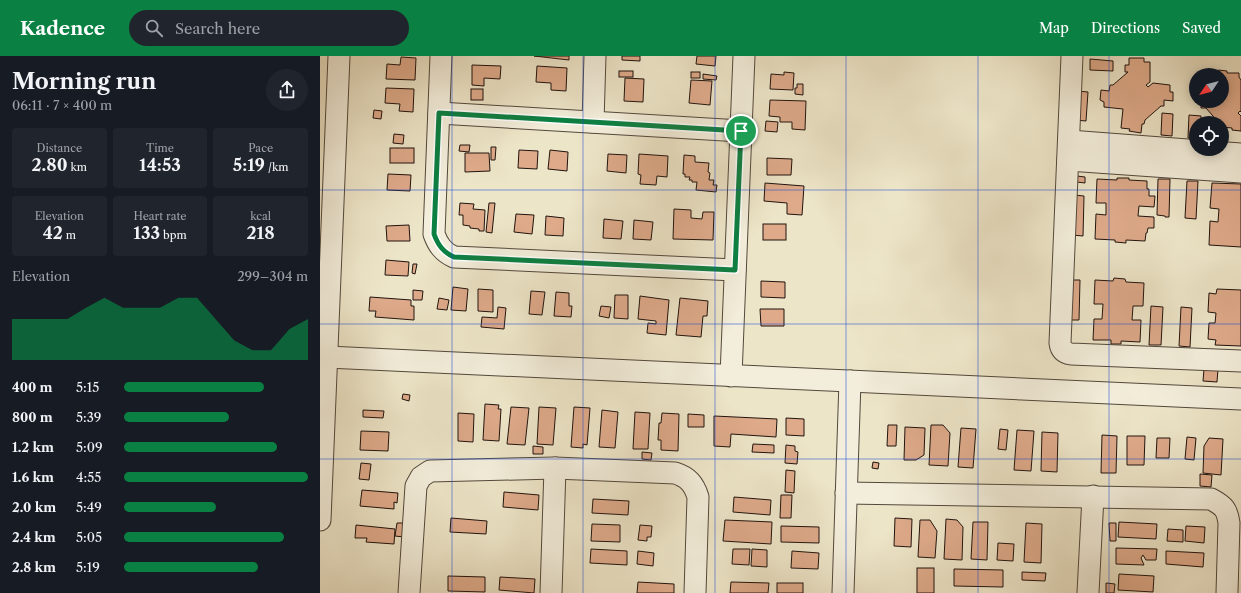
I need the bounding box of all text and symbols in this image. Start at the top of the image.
search box [129,10,409,46]
text: Kadence [20,17,105,40]
icon: search [143,17,165,39]
text: Search here [175,19,260,38]
text: Map [1039,19,1069,37]
text: Directions [1091,19,1160,37]
text: Saved [1182,19,1221,37]
text: Morning run [12,68,156,95]
north arrow [1189,68,1229,108]
map controls [1189,68,1229,156]
button: share [266,69,308,111]
text: 06:11 · 7 × 400 m [12,97,112,113]
pin [724,114,758,148]
button: locate [1189,116,1229,156]
icon: arrive [730,120,752,142]
text: Distance [37,141,82,155]
text: Time [146,141,174,155]
text: Pace [248,141,273,155]
text: 2.80 [32,155,68,175]
text: 14:53 [139,155,181,175]
text: 5:19 [233,155,265,175]
text: km [68,160,87,174]
text: /km [265,160,289,174]
text: Elevation [35,209,84,223]
text: Heart rate [133,209,187,223]
text: kcal [250,209,271,223]
text: 42 [43,223,63,243]
text: 133 [133,223,160,243]
text: 218 [247,223,275,243]
text: m [63,228,76,242]
text: bpm [160,228,187,242]
text: Elevation [12,268,70,284]
text: 299–304 m [237,268,308,284]
text: 400 m [12,379,52,395]
text: 5:15 [76,379,99,395]
text: 800 m [12,409,53,425]
text: 5:39 [76,409,101,425]
text: 1.2 km [12,439,54,455]
text: 5:09 [76,439,103,455]
text: 1.6 km [12,469,54,485]
text: 4:55 [76,469,101,485]
text: 2.0 km [12,499,56,515]
text: 5:49 [76,499,102,515]
text: 2.4 km [12,529,56,545]
text: 5:05 [76,529,102,545]
text: 2.8 km [12,559,56,575]
text: 5:19 [76,559,100,575]

